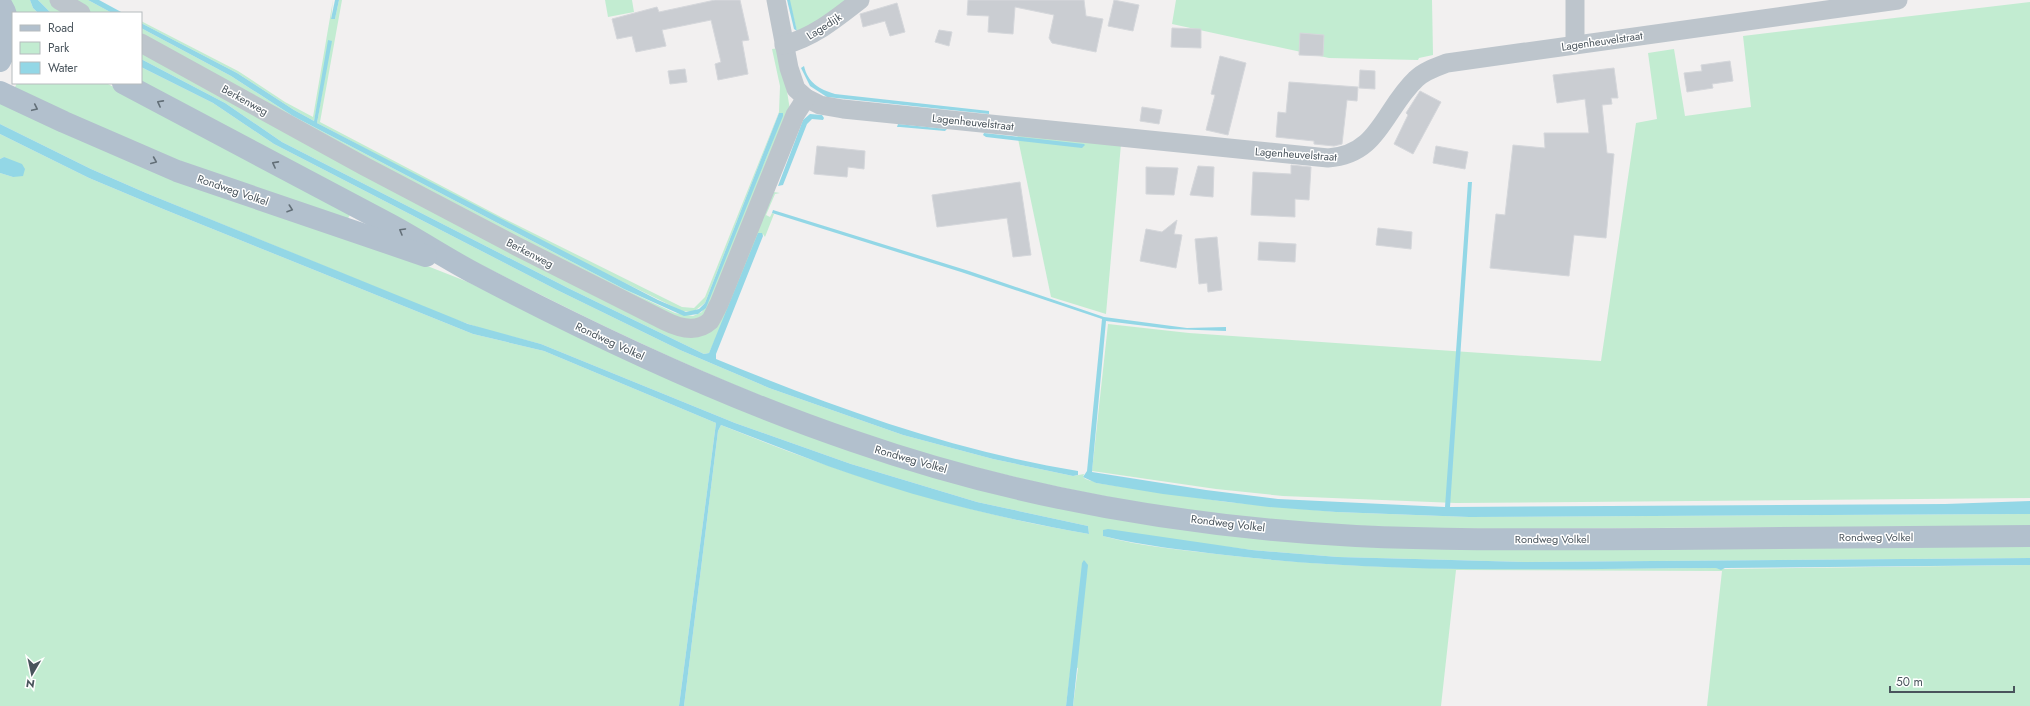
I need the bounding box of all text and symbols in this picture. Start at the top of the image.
street label: Lagedijk [803,9,845,43]
legend [12,12,142,84]
text: Road [48,19,74,37]
street label: Lagenheuvelstraat [1560,27,1644,55]
text: Park [48,39,70,57]
text: Water [48,59,79,77]
street label: Berkenweg [219,81,271,119]
one-way arrow [157,100,164,108]
one-way arrow [31,103,39,111]
street label: Lagenheuvelstraat [931,110,1015,134]
street label: Lagenheuvelstraat [1254,143,1338,165]
one-way arrow [151,156,158,164]
one-way arrow [272,161,279,168]
street label: Rondweg Volkel [195,170,271,210]
one-way arrow [286,204,293,213]
one-way arrow [399,229,406,236]
street label: Berkenweg [504,234,556,272]
street label: Rondweg Volkel [573,318,647,364]
street label: Rondweg Volkel [873,441,949,477]
street label: Rondweg Volkel [1190,511,1266,535]
street label: Rondweg Volkel [1839,529,1913,545]
street label: Rondweg Volkel [1515,531,1589,547]
north arrow [12,654,52,694]
scale bar [1890,668,2014,694]
text: 50 m [1896,673,1923,691]
text: N [25,675,36,692]

